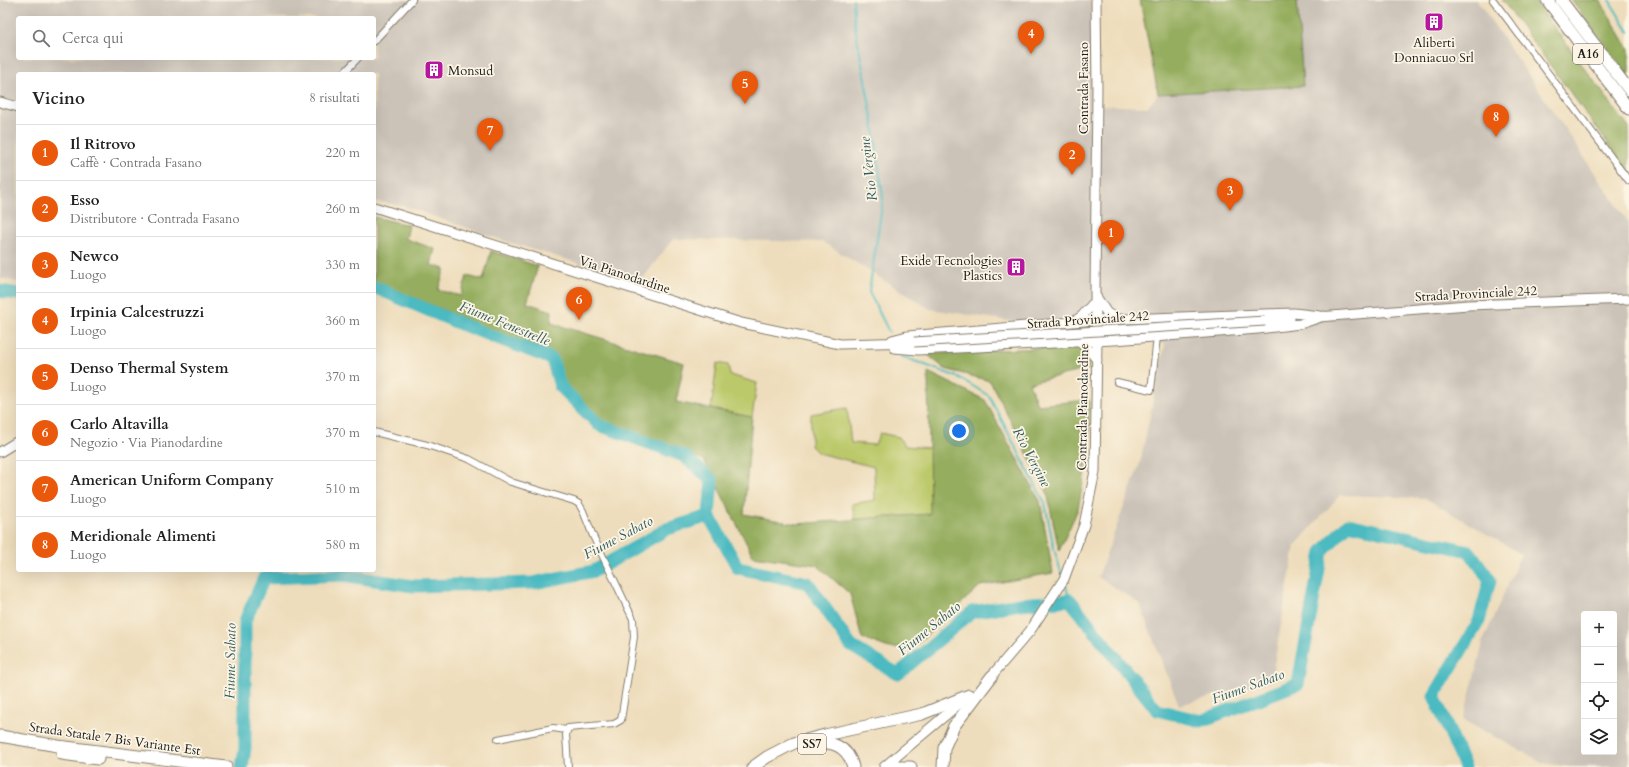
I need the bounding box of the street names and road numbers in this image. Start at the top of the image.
street label: Contrada Fasano [1075,42,1093,134]
road number: A16 [1573,44,1603,64]
street label: Via Pianodardine [577,252,673,298]
street label: Strada Provinciale 242 [1415,282,1538,306]
street label: Strada Provinciale 242 [1027,307,1150,333]
street label: Contrada Pianodardine [1073,343,1093,471]
street label: Strada Statale 7 Bis Variante Est [28,718,202,760]
road number: SS7 [798,734,826,754]

